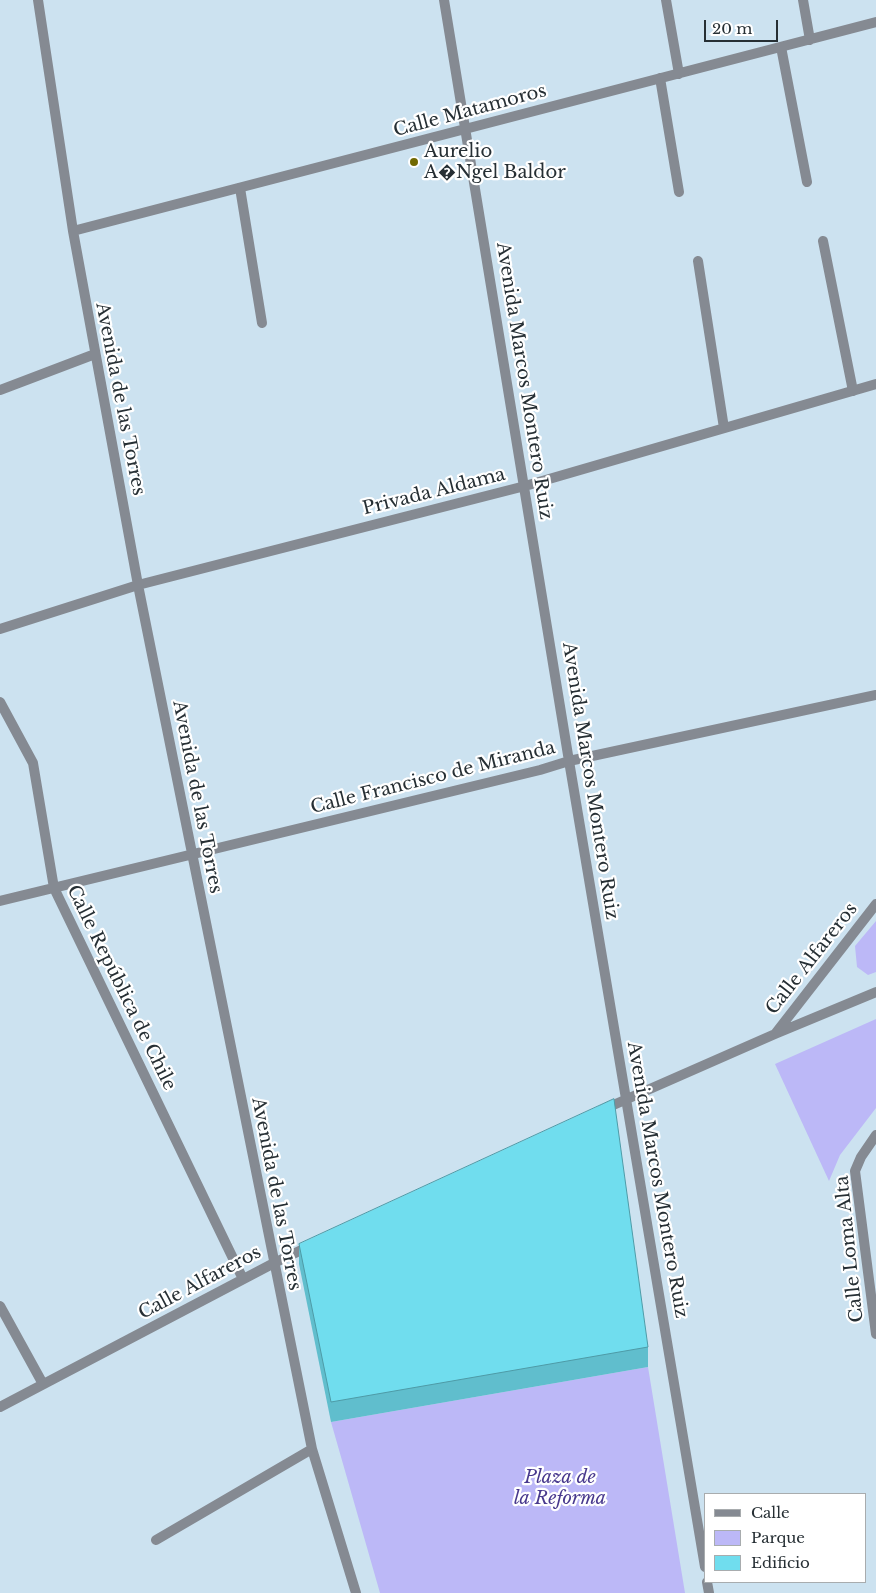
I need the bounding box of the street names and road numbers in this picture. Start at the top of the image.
street label: Calle Matamoros [391,80,549,142]
street label: Avenida Marcos Montero Ruiz [491,241,557,521]
street label: Avenida de las Torres [91,301,149,497]
street label: Privada Aldama [360,464,508,520]
street label: Avenida Marcos Montero Ruiz [557,641,623,921]
street label: Avenida de las Torres [168,699,226,895]
street label: Calle Francisco de Miranda [308,737,558,819]
street label: Calle República de Chile [62,882,180,1094]
street label: Calle Alfareros [762,899,862,1019]
street label: Avenida Marcos Montero Ruiz [622,1040,692,1320]
street label: Avenida de las Torres [247,1096,305,1292]
street label: Calle Loma Alta [832,1175,868,1323]
street label: Calle Alfareros [135,1242,265,1324]

